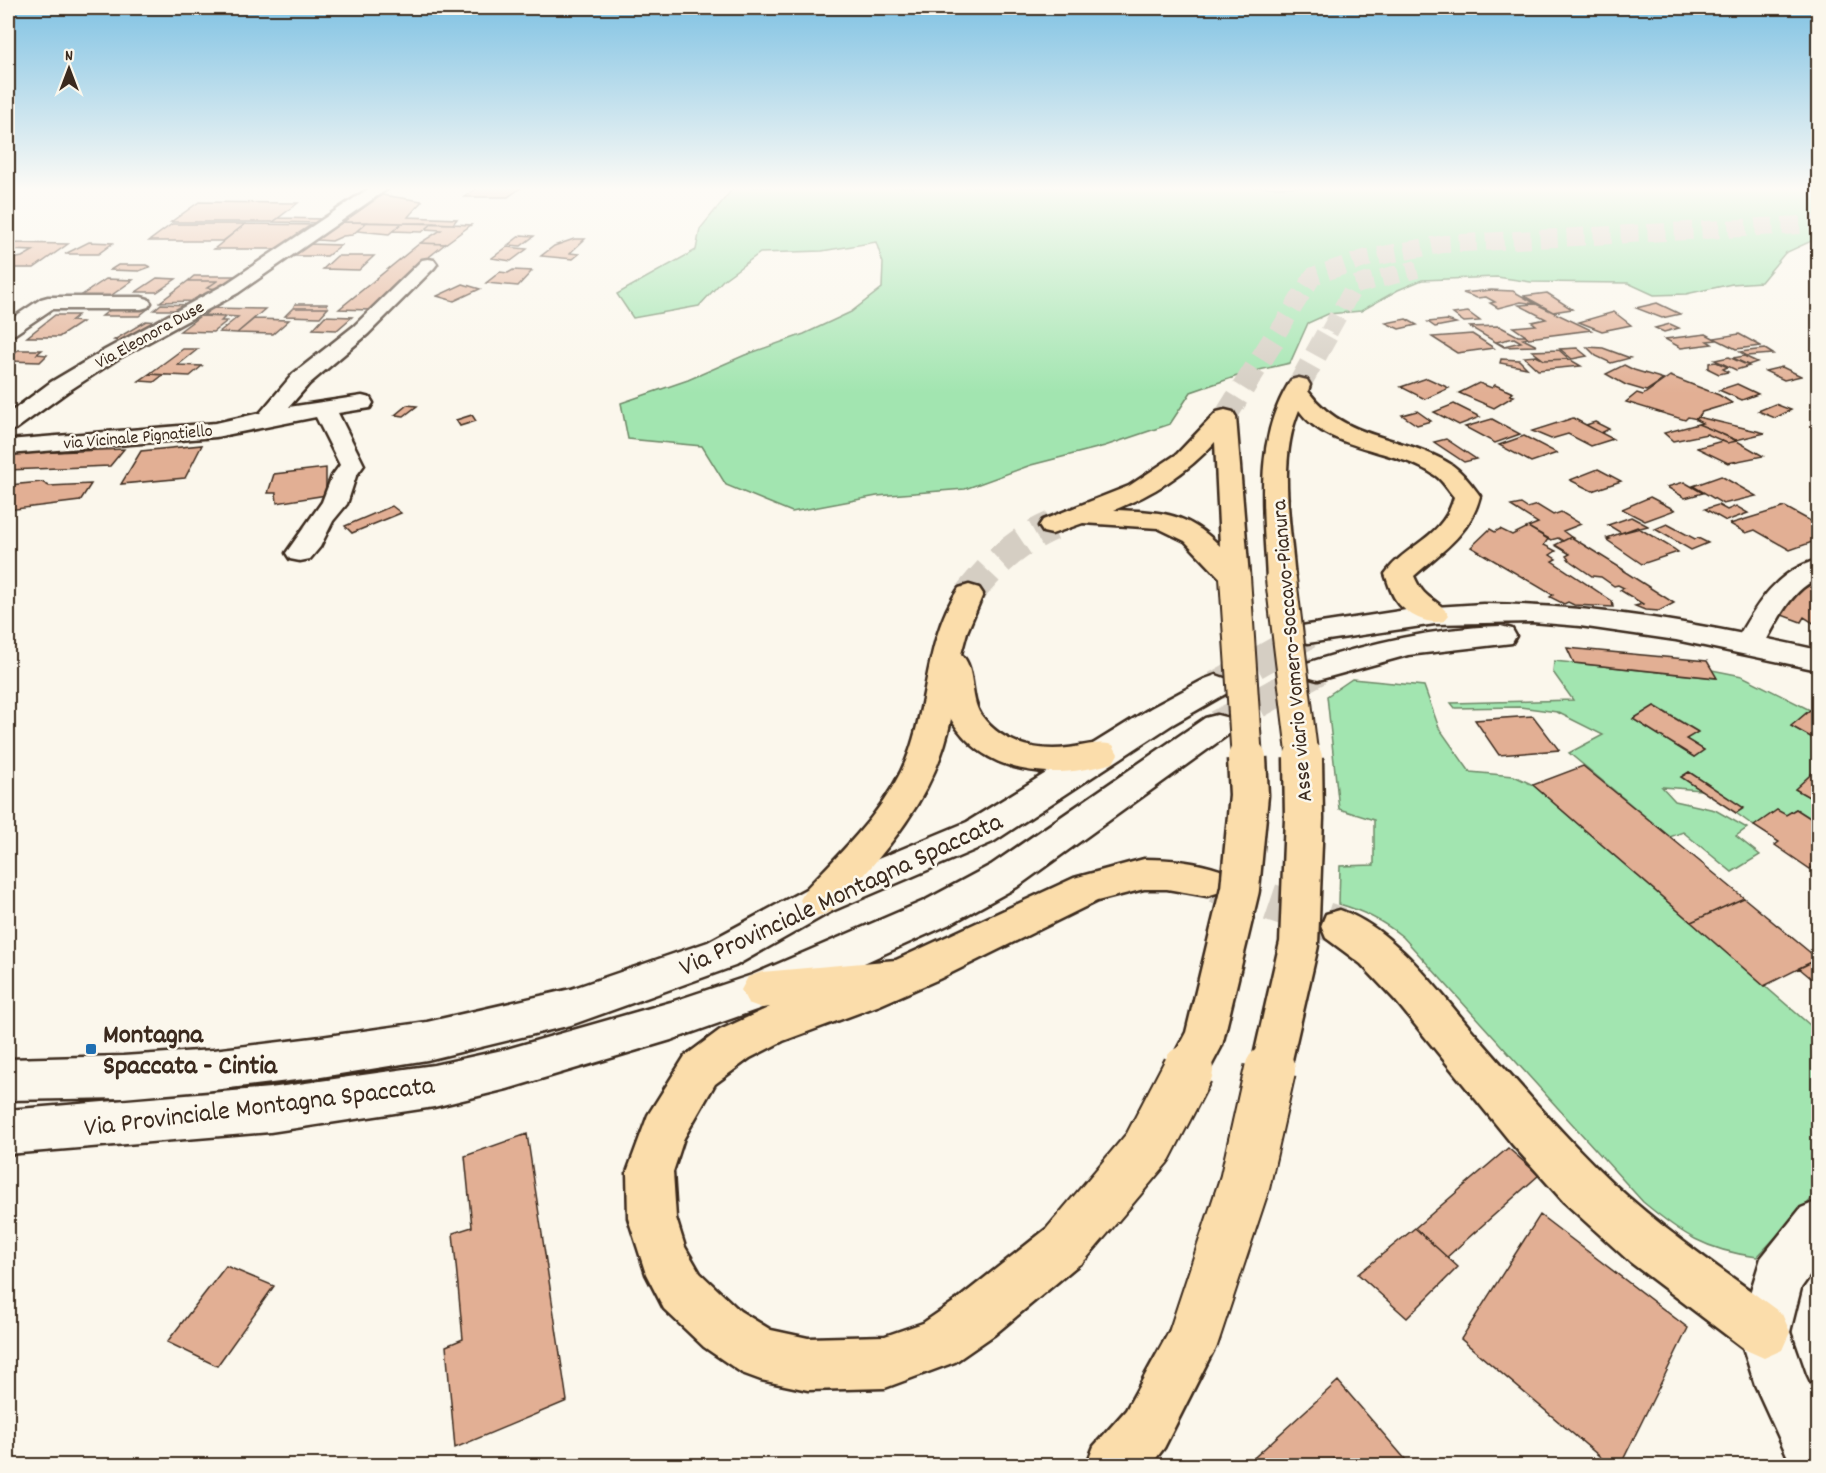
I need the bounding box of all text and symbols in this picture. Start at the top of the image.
north arrow [39,39,99,99]
text: N [65,45,73,68]
street label: Via Eleonora Duse [91,296,209,376]
street label: via Vicinale Pignatiello [63,420,214,457]
street label: Asse viario Vomero-Soccavo-Pianura [1265,498,1322,803]
street label: Via Provinciale Montagna Spaccata [673,804,1010,988]
place label: Montagna Spaccata - Cintia [103,1017,278,1087]
marker: Montagna Spaccata - Cintia [84,1042,98,1056]
street label: Via Provinciale Montagna Spaccata [82,1068,437,1149]

